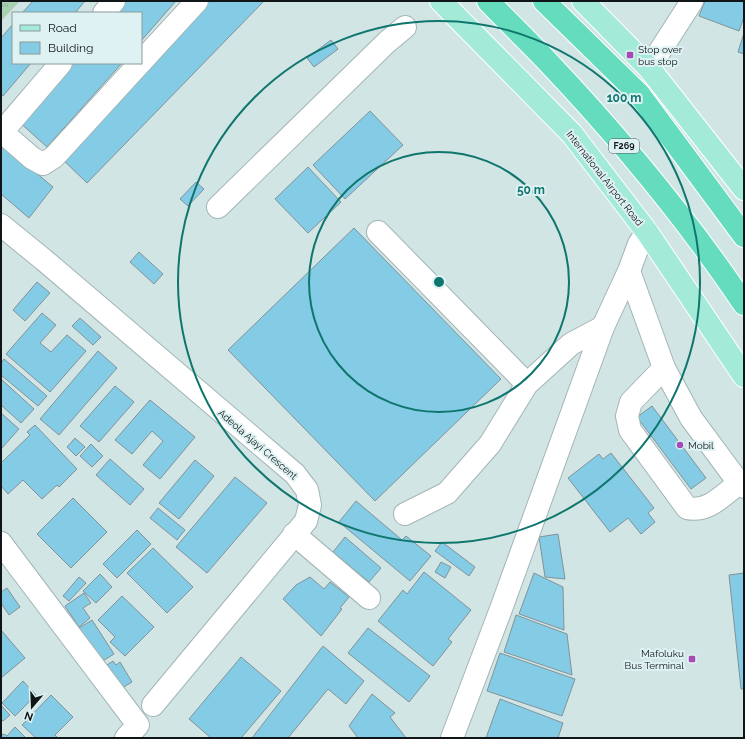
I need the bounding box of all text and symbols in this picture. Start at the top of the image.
legend [12,12,142,64]
text: Road [48,21,77,35]
text: Building [48,41,94,55]
place label: Stop over bus stop [638,44,683,67]
marker: Stop over bus stop [625,50,635,60]
text: 100 m [607,91,641,105]
street label: International Airport Road [564,129,645,228]
road number: F269 [609,139,639,153]
text: 50 m [517,183,545,197]
centre of rings [432,275,446,289]
street label: Adeola Ajayi Crescent [216,407,300,482]
marker: Mobil [675,440,685,450]
place label: Mobil [688,440,714,451]
place label: Mafoluku Bus Terminal [625,648,684,671]
marker: Mafoluku Bus Terminal [687,654,697,664]
north arrow [12,687,52,727]
text: N [23,708,35,723]

